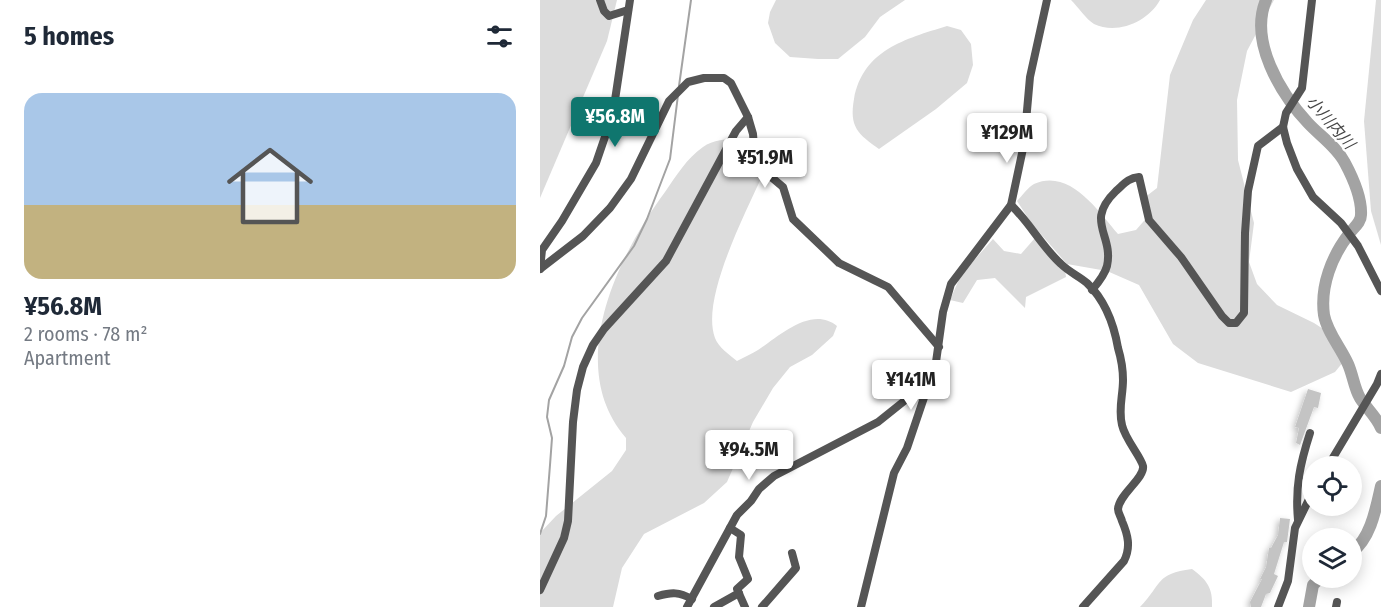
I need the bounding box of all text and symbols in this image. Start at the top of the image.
icon: filters [483,20,516,53]
text: 5 homes [24,21,114,52]
water label: 小川内川 [1302,92,1360,154]
pin: ¥56.8M [566,97,664,148]
text: ¥56.8M [585,104,645,128]
pin: ¥129M [965,113,1049,164]
text: ¥129M [981,120,1033,144]
icon: home [216,132,324,240]
pin: ¥51.9M [716,138,814,189]
text: ¥51.9M [737,145,793,169]
text: ¥56.8M [24,291,102,322]
text: 2 rooms · 78 m² [24,322,147,346]
text: Apartment [24,346,111,370]
pin: ¥141M [869,360,953,411]
text: ¥141M [886,367,936,391]
pin: ¥94.5M [700,430,798,481]
text: ¥94.5M [719,437,779,461]
map controls [1302,456,1362,588]
button: locate [1302,456,1362,516]
button: layers [1302,528,1362,588]

